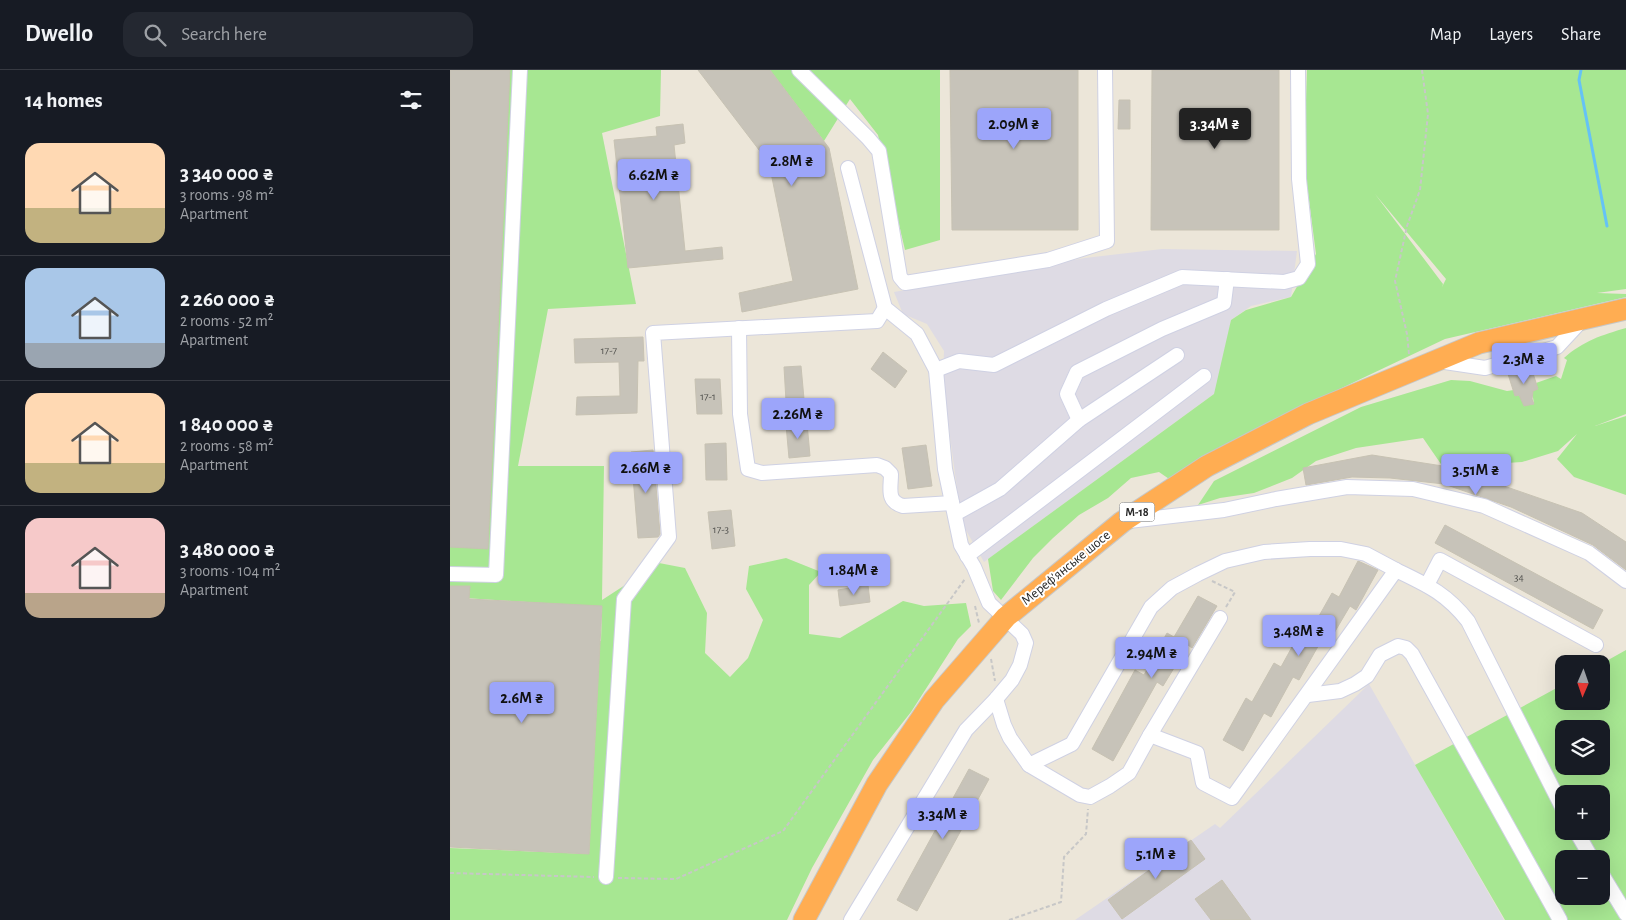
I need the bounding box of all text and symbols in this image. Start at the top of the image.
search box [123,12,473,57]
icon: search [141,21,169,49]
text: Dwello [25,22,93,46]
text: Search here [181,25,267,44]
text: Map [1430,26,1461,44]
text: Layers [1489,26,1533,44]
text: Share [1561,26,1601,44]
icon: filters [397,86,425,114]
text: 14 homes [25,90,103,111]
pin: 2.09M ₴ [968,108,1060,150]
pin: 3.34M ₴ [1169,108,1261,150]
text: 2.09M ₴ [988,116,1040,132]
text: 3.34M ₴ [1190,116,1240,132]
pin: 2.8M ₴ [751,144,833,187]
text: 2.8M ₴ [770,153,814,169]
pin: 6.62M ₴ [608,158,700,201]
icon: home [65,163,125,223]
text: 3 340 000 ₴ [180,163,274,184]
text: 6.62M ₴ [628,167,680,183]
text: 3 rooms · 98 m² [180,187,274,203]
text: Apartment [180,206,248,222]
icon: home [65,288,125,348]
text: 2 260 000 ₴ [180,289,275,310]
text: 2 rooms · 52 m² [180,313,273,329]
text: Apartment [180,332,248,348]
pin: 2.3M ₴ [1483,342,1565,385]
house number: 17-7 [601,345,618,356]
text: 2.3M ₴ [1503,351,1545,367]
house number: 17-1 [700,391,716,402]
pin: 2.26M ₴ [752,398,844,440]
text: 2.26M ₴ [773,406,823,422]
icon: home [65,413,125,473]
text: 1 840 000 ₴ [180,414,274,435]
text: 2 rooms · 58 m² [180,438,274,454]
pin: 2.66M ₴ [600,452,692,494]
pin: 3.51M ₴ [1430,454,1522,496]
text: Apartment [180,457,248,473]
text: 2.66M ₴ [620,460,672,476]
text: 3.51M ₴ [1452,462,1500,478]
road number: М-18 [1120,502,1154,522]
house number: 17-3 [713,524,730,535]
street label: Мереф’янське шосе [1019,528,1113,608]
icon: home [65,538,125,598]
text: 3 480 000 ₴ [180,539,275,560]
pin: 1.84M ₴ [808,554,900,596]
text: 1.84M ₴ [829,562,879,578]
text: 3 rooms · 104 m² [180,563,280,579]
house number: 34 [1514,572,1524,583]
text: Apartment [180,582,248,598]
pin: 3.48M ₴ [1253,614,1345,657]
text: 3.48M ₴ [1274,623,1324,639]
pin: 2.94M ₴ [1106,636,1198,679]
text: 2.94M ₴ [1126,645,1178,661]
north arrow [1555,655,1610,710]
map controls [1555,655,1610,905]
pin: 2.6M ₴ [481,682,563,724]
text: 2.6M ₴ [500,690,544,706]
button: layers [1555,720,1610,775]
button: + [1555,785,1610,840]
pin: 3.34M ₴ [897,798,989,840]
text: 3.34M ₴ [918,806,968,822]
pin: 5.1M ₴ [1115,838,1197,880]
text: 5.1M ₴ [1136,846,1176,862]
button: − [1555,850,1610,905]

